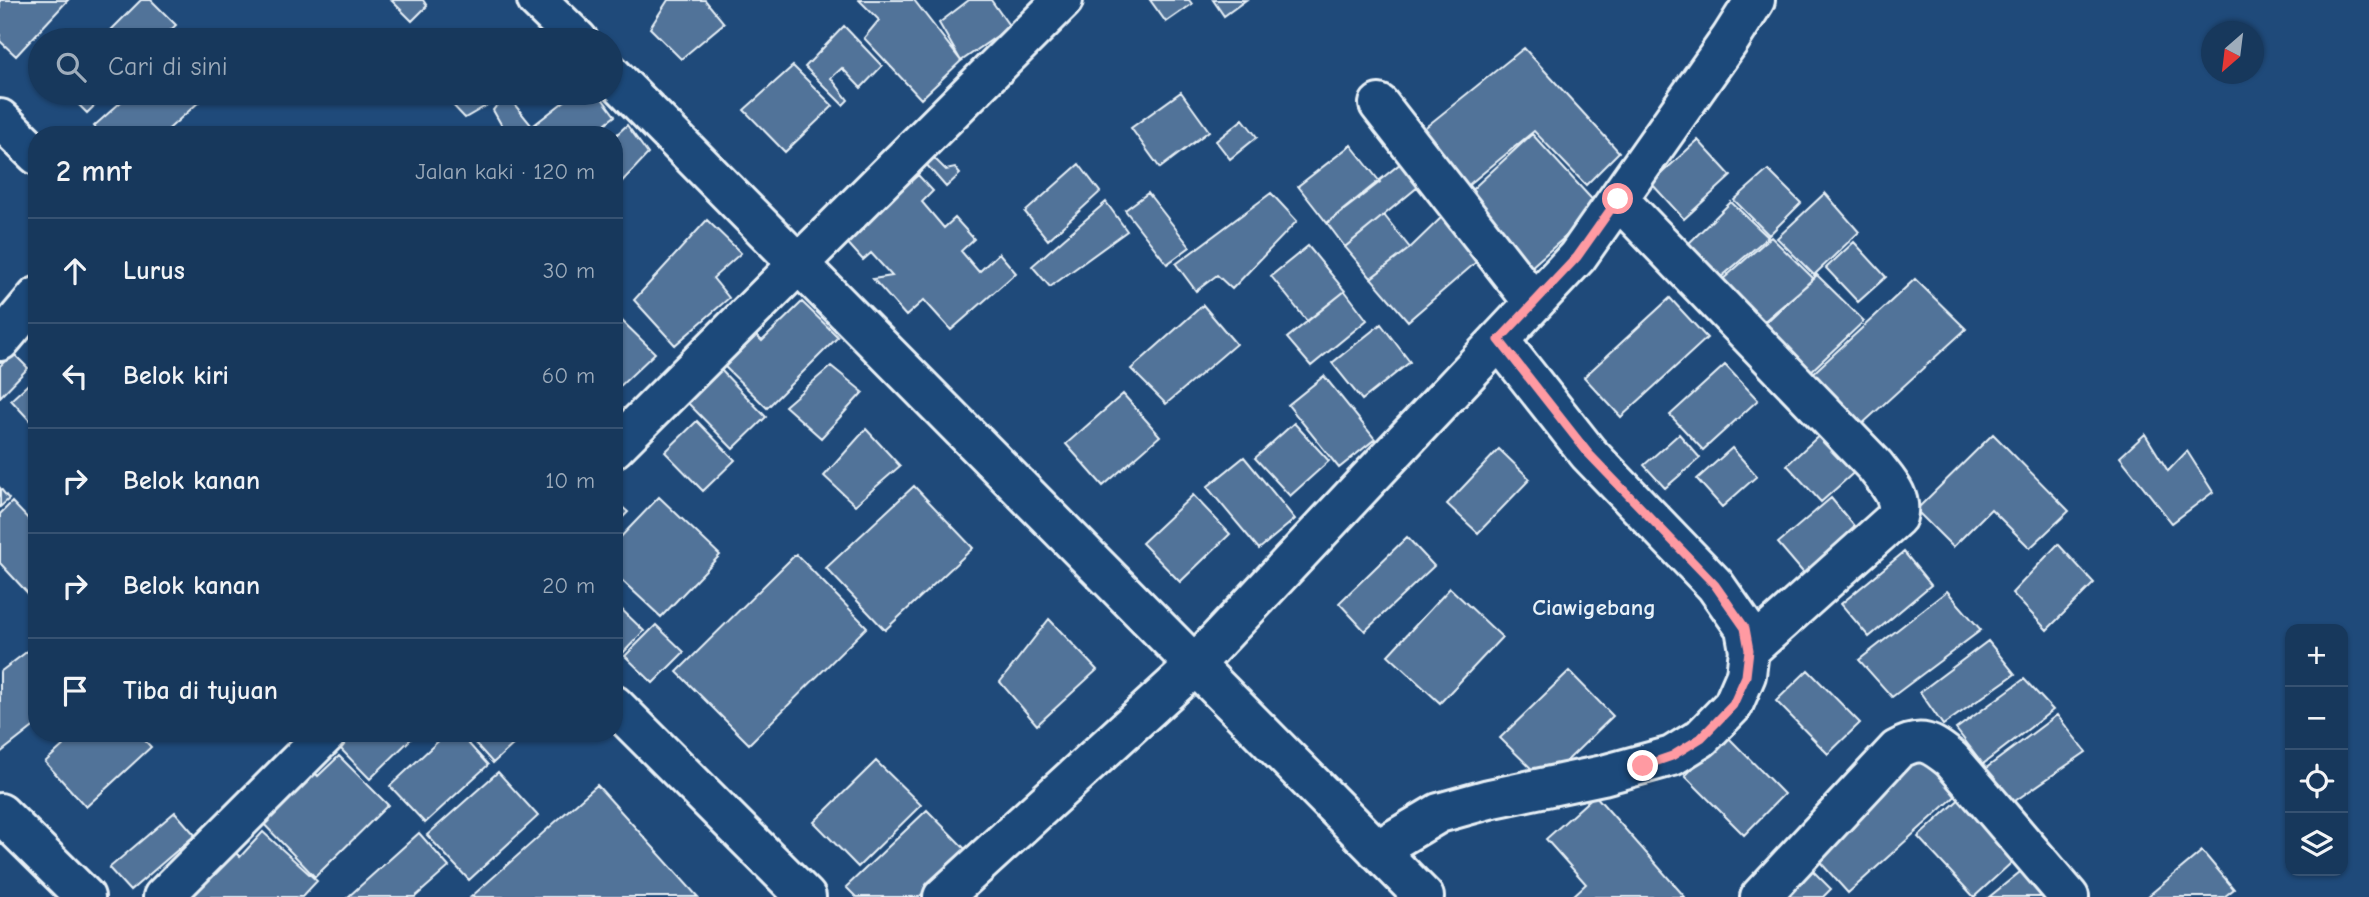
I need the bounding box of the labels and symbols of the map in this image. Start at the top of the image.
north arrow [2201,21,2264,84]
route start [1602,183,1633,214]
district label: Ciawigebang [1532,594,1656,621]
route end [1627,750,1658,781]

